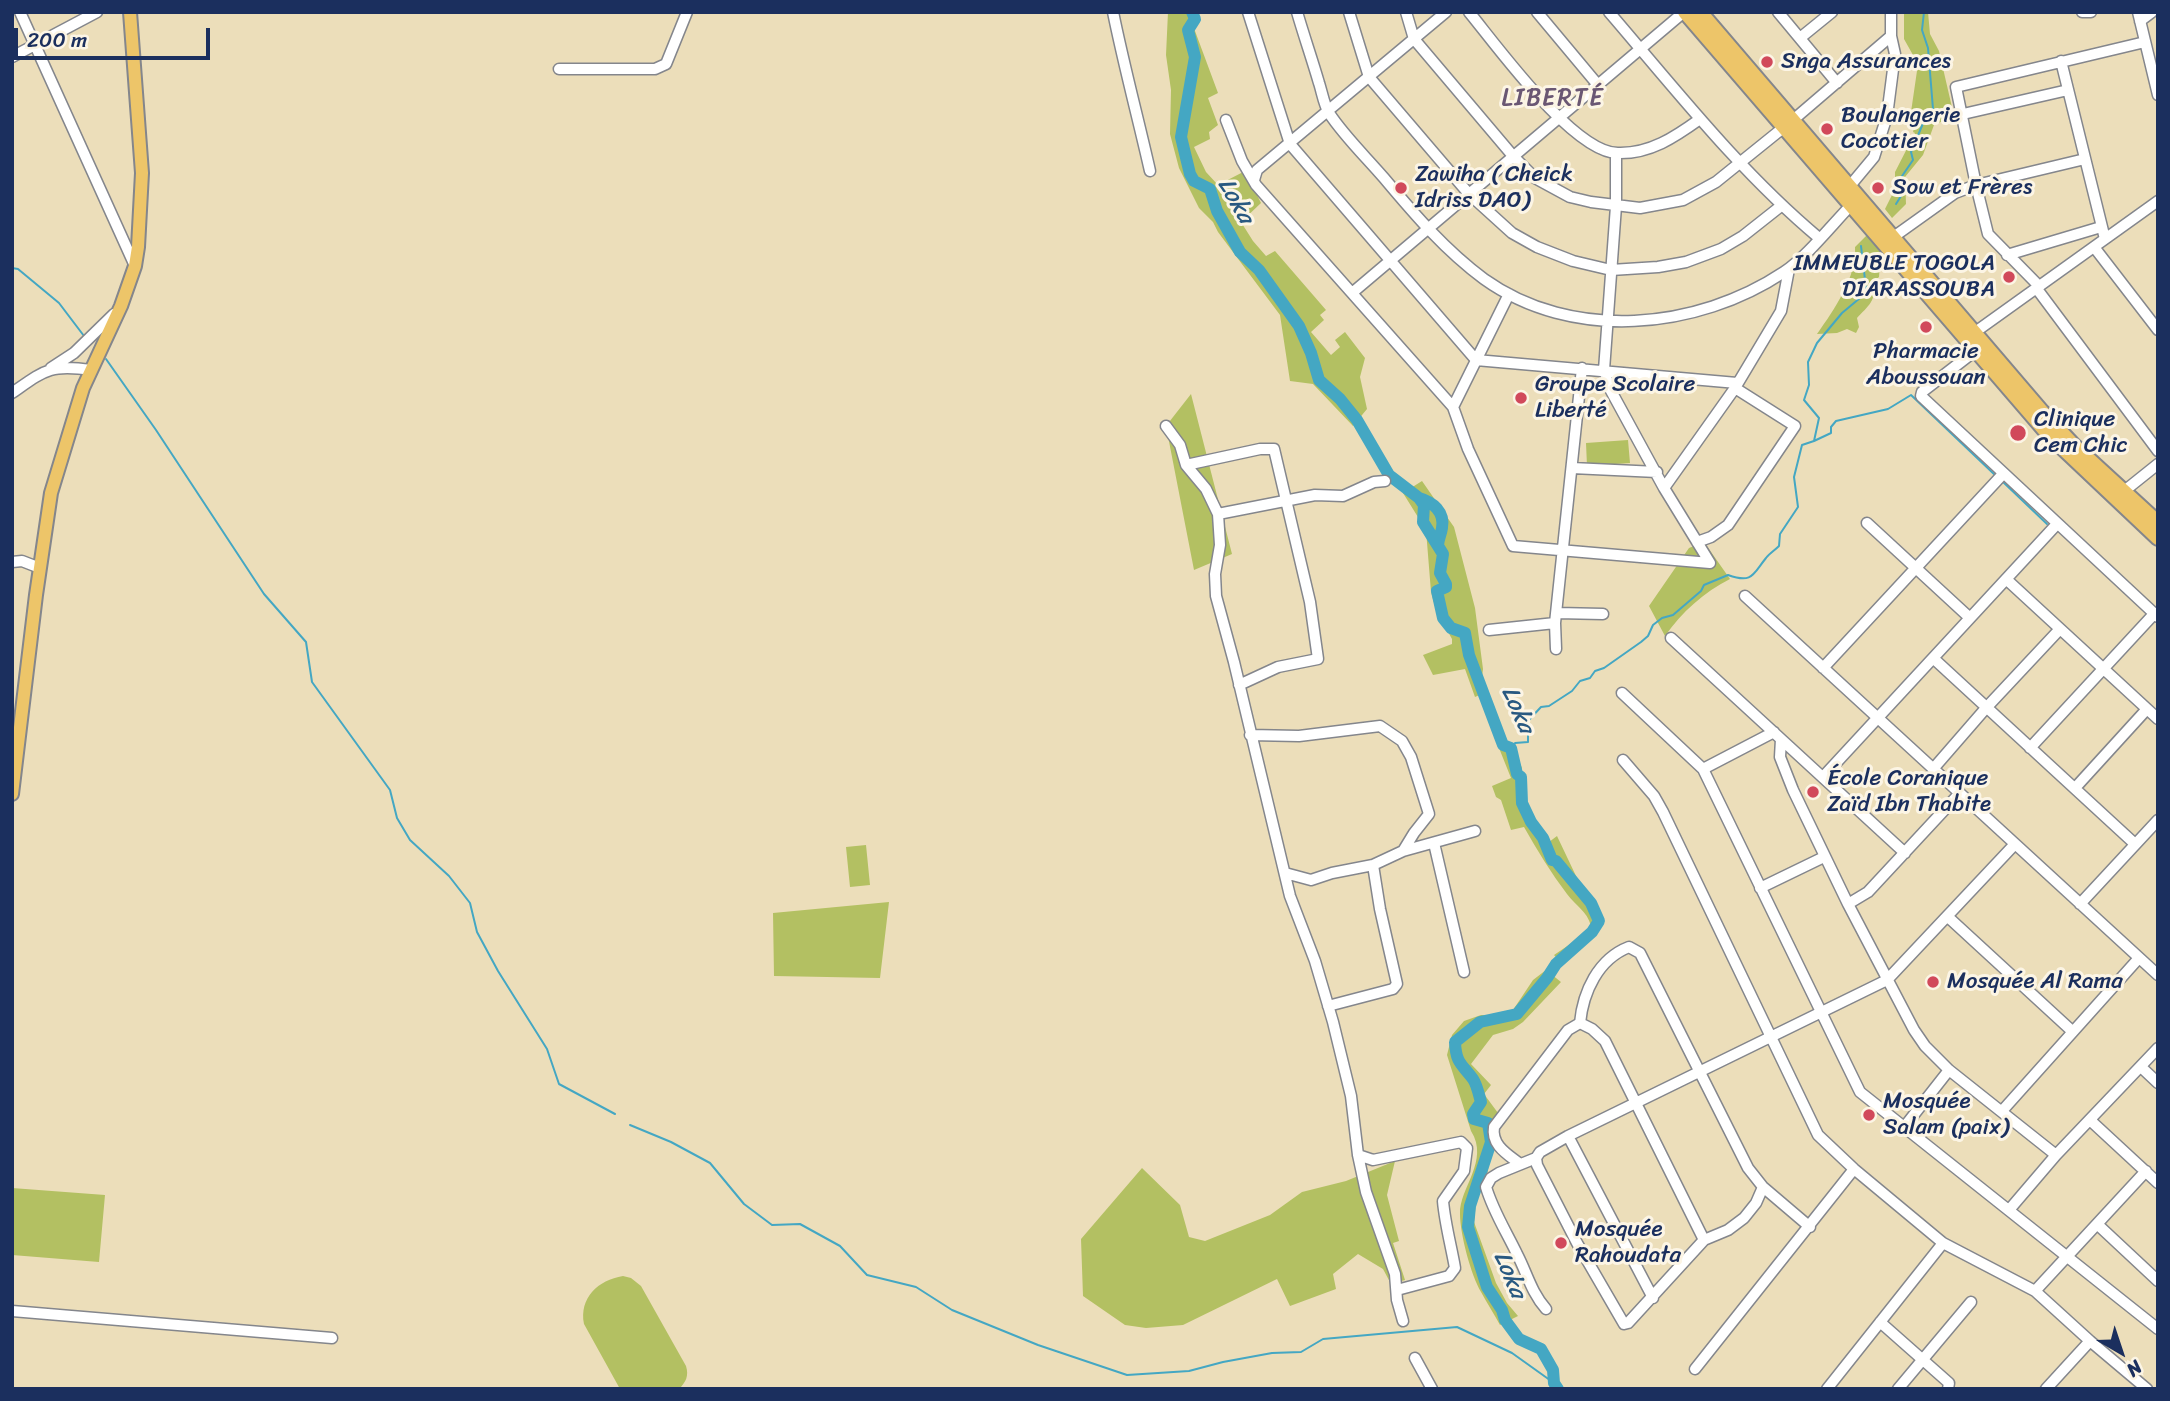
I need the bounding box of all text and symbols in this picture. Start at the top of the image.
scale bar [18,14,214,58]
text: 200 m [27,21,87,59]
place label: Snga Assurances [1781,48,1951,76]
marker: Snga Assurances [1759,54,1775,70]
district label: LIBERTÉ [1502,85,1604,113]
place label: Boulangerie Cocotier [1841,102,1960,156]
marker: Boulangerie Cocotier [1819,121,1835,137]
place label: Zawiha ( Cheick Idriss DAO) [1415,161,1573,215]
water label: Loka [1211,173,1259,229]
place label: Sow et Frères [1892,174,2032,202]
marker: Zawiha ( Cheick Idriss DAO) [1393,180,1409,196]
marker: Sow et Frères [1870,180,1886,196]
place label: IMMEUBLE TOGOLA DIARASSOUBA [1793,250,1995,304]
marker: IMMEUBLE TOGOLA DIARASSOUBA [2001,269,2017,285]
marker: Pharmacie Aboussouan [1918,319,1934,335]
place label: Pharmacie Aboussouan [1866,338,1986,392]
place label: Groupe Scolaire Liberté [1535,371,1695,425]
marker: Groupe Scolaire Liberté [1513,390,1529,406]
place label: Clinique Cem Chic [2034,406,2128,460]
marker: Clinique Cem Chic [2008,423,2028,443]
water label: Loka [1494,682,1540,738]
place label: École Coranique Zaïd Ibn Thabite [1827,765,1991,819]
marker: École Coranique Zaïd Ibn Thabite [1805,784,1821,800]
place label: Mosquée Al Rama [1947,968,2123,996]
marker: Mosquée Al Rama [1925,974,1941,990]
place label: Mosquée Salam (paix) [1883,1088,2009,1142]
marker: Mosquée Salam (paix) [1861,1107,1877,1123]
place label: Mosquée Rahoudata [1575,1216,1681,1270]
marker: Mosquée Rahoudata [1553,1235,1569,1251]
water label: Loka [1486,1247,1532,1303]
north arrow [2086,1317,2156,1387]
text: N [2119,1352,2150,1386]

